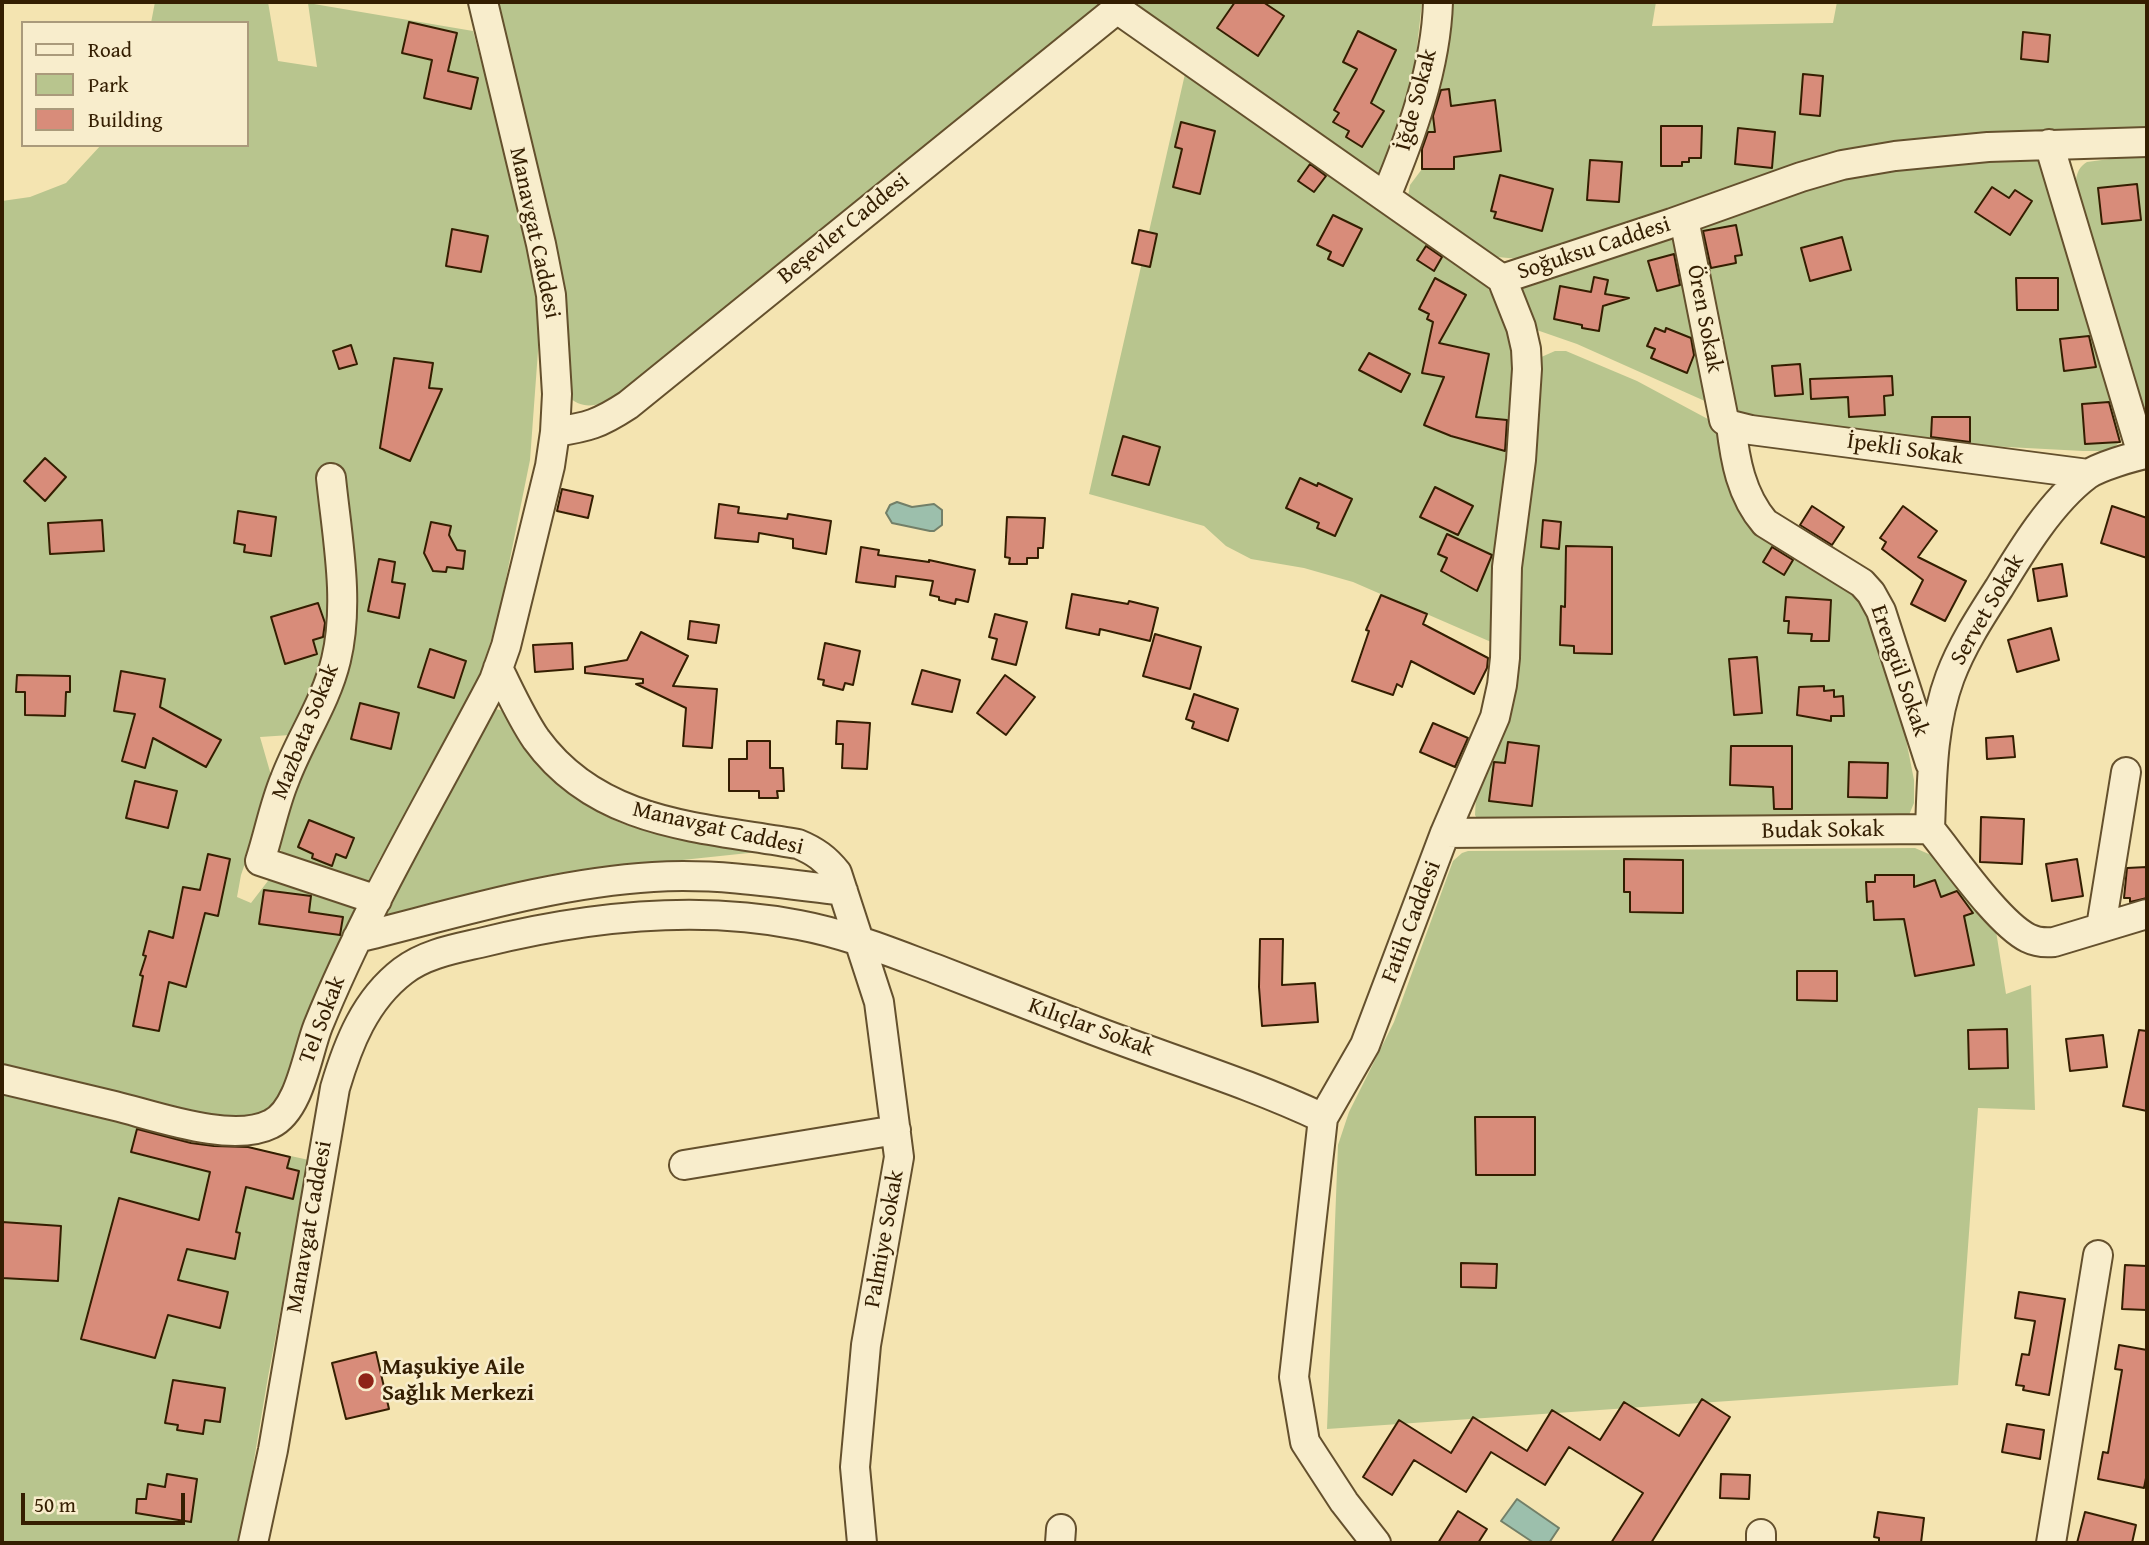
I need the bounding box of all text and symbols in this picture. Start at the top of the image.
legend [21,21,248,147]
text: Road [88,34,132,65]
street label: İğde Sokak [1390,46,1444,154]
text: Park [88,69,129,100]
text: Building [88,104,162,135]
street label: Manavgat Caddesi [502,145,566,321]
street label: Beşevler Caddesi [773,168,915,290]
street label: Soğuksu Caddesi [1514,211,1674,287]
street label: Ören Sokak [1680,263,1728,375]
street label: İpekli Sokak [1845,428,1965,472]
street label: Servet Sokak [1945,550,2031,670]
street label: Erengül Sokak [1864,602,1934,740]
street label: Mazbata Sokak [266,660,346,804]
street label: Manavgat Caddesi [630,796,806,862]
street label: Budak Sokak [1761,816,1885,846]
street label: Fatih Caddesi [1376,857,1448,987]
street label: Tel Sokak [294,972,352,1068]
street label: Kılıçlar Sokak [1024,992,1158,1064]
street label: Manavgat Caddesi [281,1139,339,1315]
street label: Palmiye Sokak [859,1168,911,1310]
place label: Maşukiye Aile Sağlık Merkezi [382,1354,534,1408]
marker: Maşukiye Aile Sağlık Merkezi [356,1371,376,1391]
scale bar [24,1478,189,1522]
text: 50 m [34,1489,76,1520]

